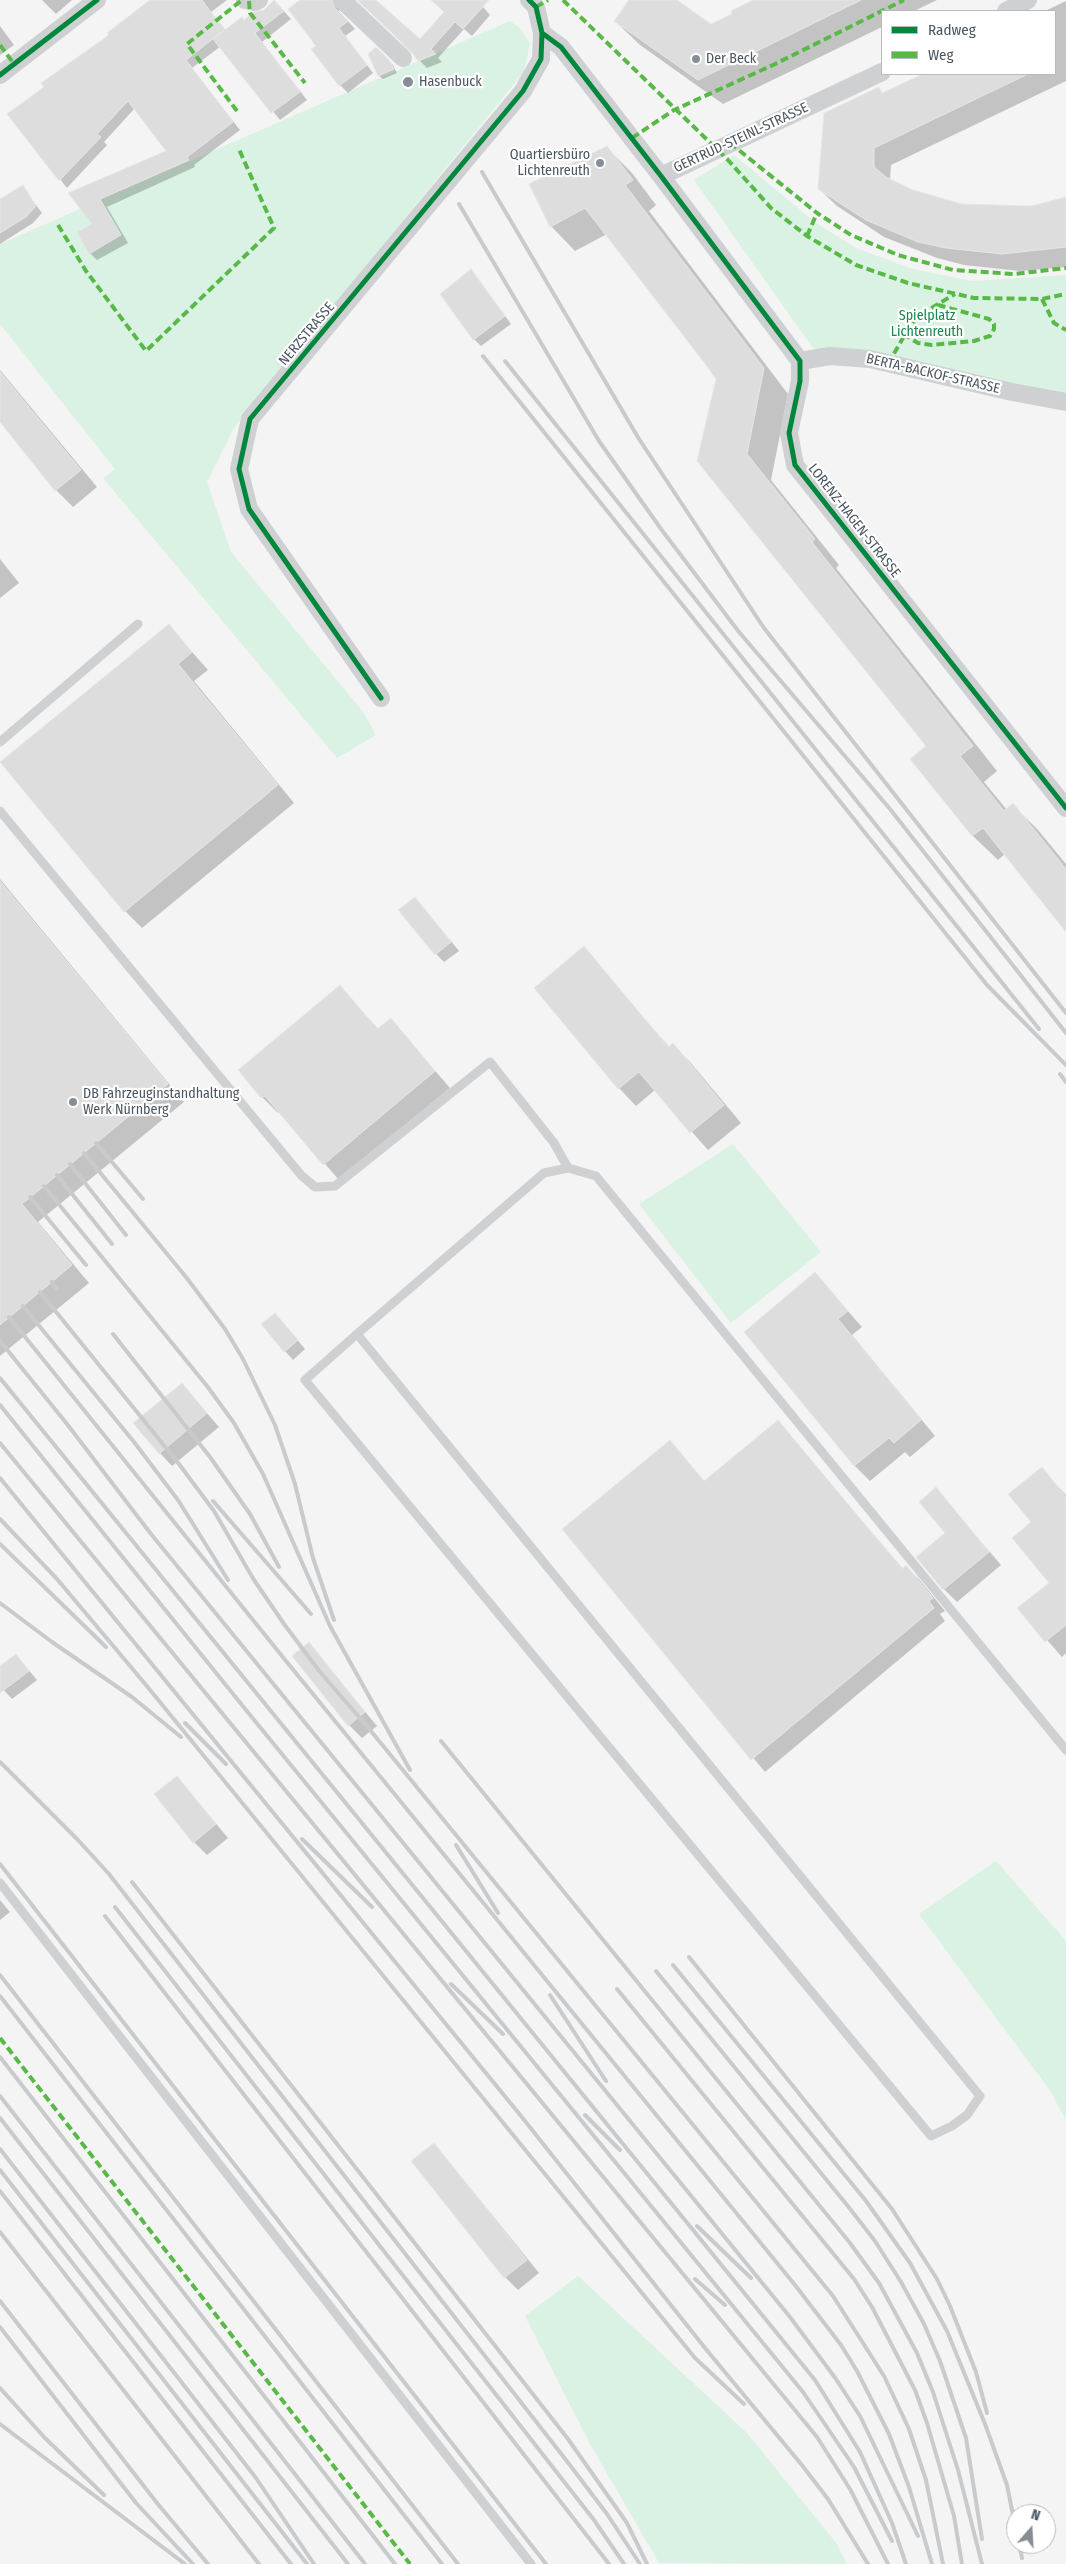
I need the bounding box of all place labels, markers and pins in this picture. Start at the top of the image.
place label: Der Beck [706,51,756,67]
marker: Der Beck [690,53,702,65]
place label: Hasenbuck [419,74,482,90]
marker: Hasenbuck [401,75,415,89]
place label: Quartiersbüro Lichtenreuth [510,147,590,180]
marker: Quartiersbüro Lichtenreuth [594,157,606,169]
place label: DB Fahrzeuginstandhaltung Werk Nürnberg [83,1086,239,1118]
marker: DB Fahrzeuginstandhaltung Werk Nürnberg [67,1096,79,1108]

